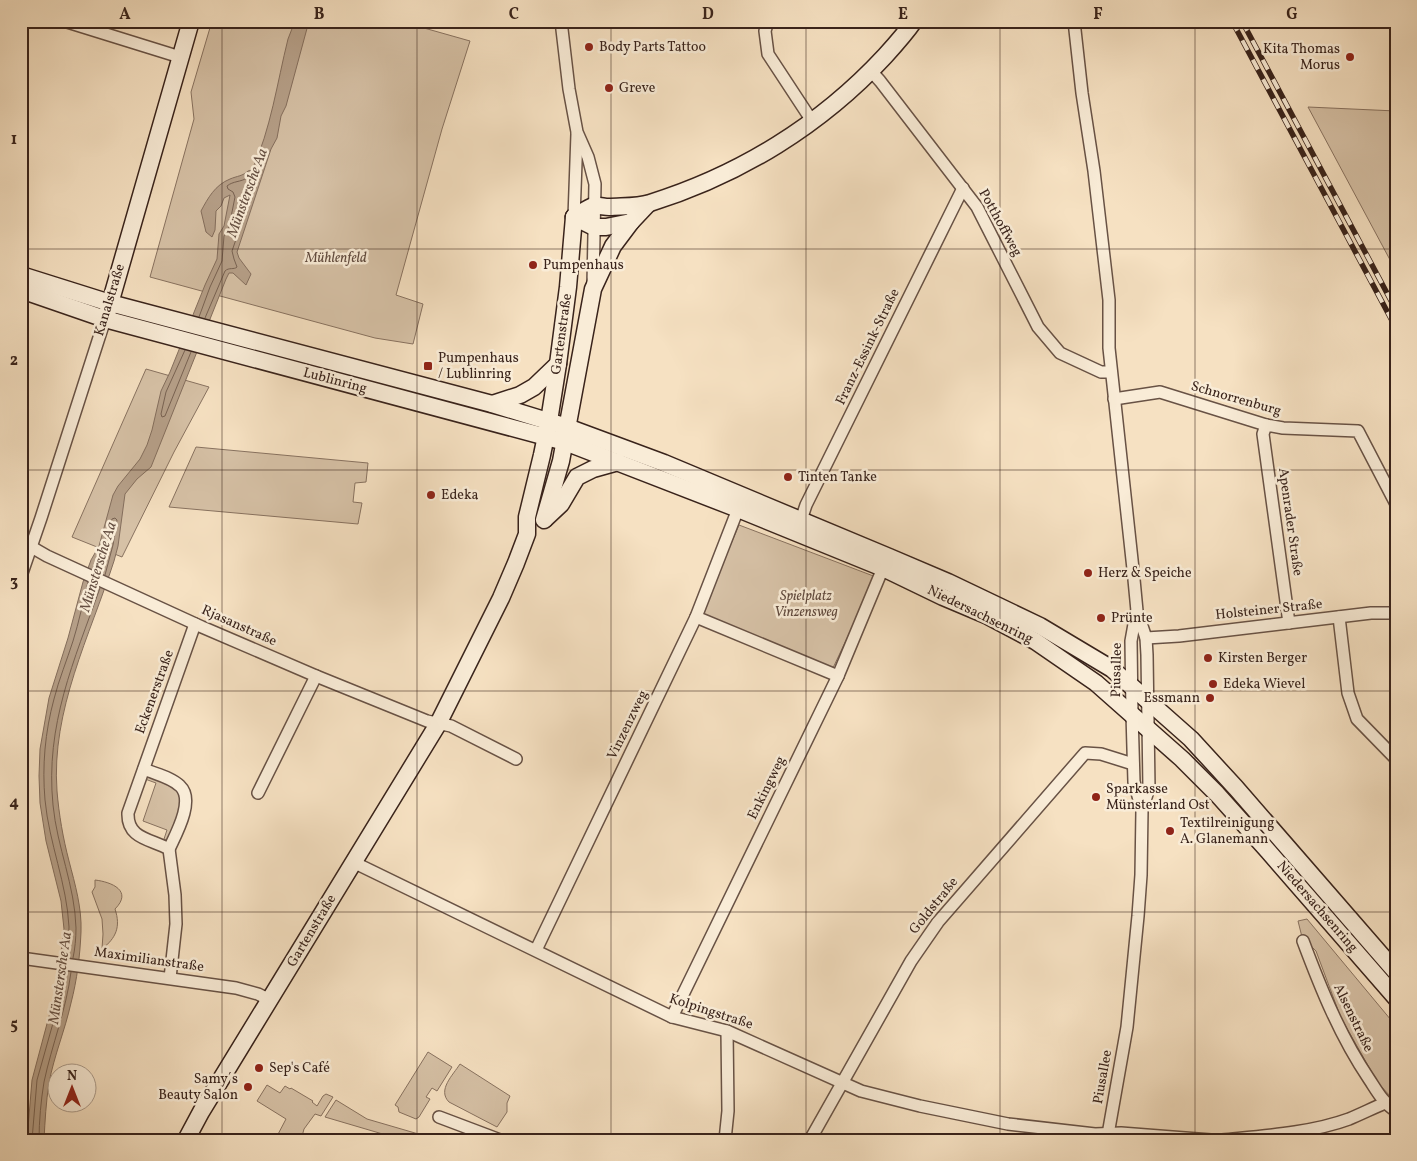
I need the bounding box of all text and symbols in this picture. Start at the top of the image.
text: A [119,4,131,26]
text: B [314,4,325,26]
text: C [509,4,519,26]
text: D [702,4,714,26]
text: E [898,4,908,26]
text: F [1093,4,1103,26]
text: G [1286,4,1298,26]
place label: Body Parts Tattoo [599,38,706,57]
place label: Kita Thomas Morus [1263,40,1340,75]
marker: Body Parts Tattoo [583,41,595,53]
marker: Kita Thomas Morus [1344,51,1356,63]
place label: Greve [619,79,656,98]
marker: Greve [603,82,615,94]
text: 1 [11,129,17,151]
water label: Münstersche Aa [222,146,274,241]
street label: Potthoffweg [974,186,1026,260]
park label: Mühlenfeld [304,249,367,268]
place label: Pumpenhaus [543,256,624,275]
marker: Pumpenhaus [527,259,539,271]
street label: Kanalstraße [90,261,130,339]
street label: Franz-Essink-Straße [832,285,905,408]
street label: Gartenstraße [547,292,577,376]
place label: Pumpenhaus / Lublinring [438,349,519,384]
text: 2 [10,350,18,372]
marker: Pumpenhaus / Lublinring [422,360,434,372]
street label: Lublinring [301,363,369,399]
street label: Schnorrenburg [1189,377,1283,421]
street label: Apenrader Straße [1273,467,1307,578]
place label: Tinten Tanke [798,468,877,487]
marker: Tinten Tanke [782,471,794,483]
place label: Edeka [441,486,479,505]
marker: Edeka [425,489,437,501]
water label: Münstersche Aa [75,519,123,616]
place label: Herz & Speiche [1098,564,1192,583]
marker: Herz & Speiche [1082,567,1094,579]
text: 3 [10,571,18,593]
street label: Niedersachsenring [924,581,1036,649]
park label: Spielplatz Vinzensweg [774,587,838,622]
street label: Holsteiner Straße [1214,595,1324,625]
street label: Rjasanstraße [198,601,280,651]
place label: Prünte [1111,609,1153,628]
marker: Prünte [1095,612,1107,624]
street label: Piusallee [1107,642,1127,698]
street label: Eckenerstraße [131,647,179,737]
place label: Kirsten Berger [1218,649,1307,668]
marker: Kirsten Berger [1202,652,1214,664]
place label: Edeka Wievel [1223,675,1305,694]
marker: Edeka Wievel [1207,678,1219,690]
street label: Vinzenzweg [603,687,653,763]
place label: Essmann [1144,689,1200,708]
marker: Essmann [1204,692,1216,704]
street label: Enkingweg [743,753,791,823]
place label: Sparkasse Münsterland Ost [1106,780,1210,815]
marker: Sparkasse Münsterland Ost [1090,791,1102,803]
text: 4 [9,792,19,814]
place label: Textilreinigung A. Glanemann [1180,814,1274,849]
marker: Textilreinigung A. Glanemann [1164,825,1176,837]
street label: Niedersachsenring [1272,857,1362,957]
street label: Goldstraße [905,873,963,939]
street label: Gartenstraße [283,891,341,971]
water label: Münstersche Aa [44,930,78,1027]
street label: Maximilianstraße [93,943,205,977]
street label: Alsenstraße [1328,981,1378,1056]
street label: Kolpingstraße [667,990,756,1035]
text: 5 [10,1014,18,1036]
street label: Piusallee [1089,1048,1117,1106]
place label: Sep's Café [269,1059,330,1078]
marker: Sep's Café [253,1062,265,1074]
north arrow [48,1064,98,1114]
text: N [67,1067,77,1086]
place label: Samy´s Beauty Salon [158,1070,238,1105]
marker: Samy´s Beauty Salon [242,1081,254,1093]

